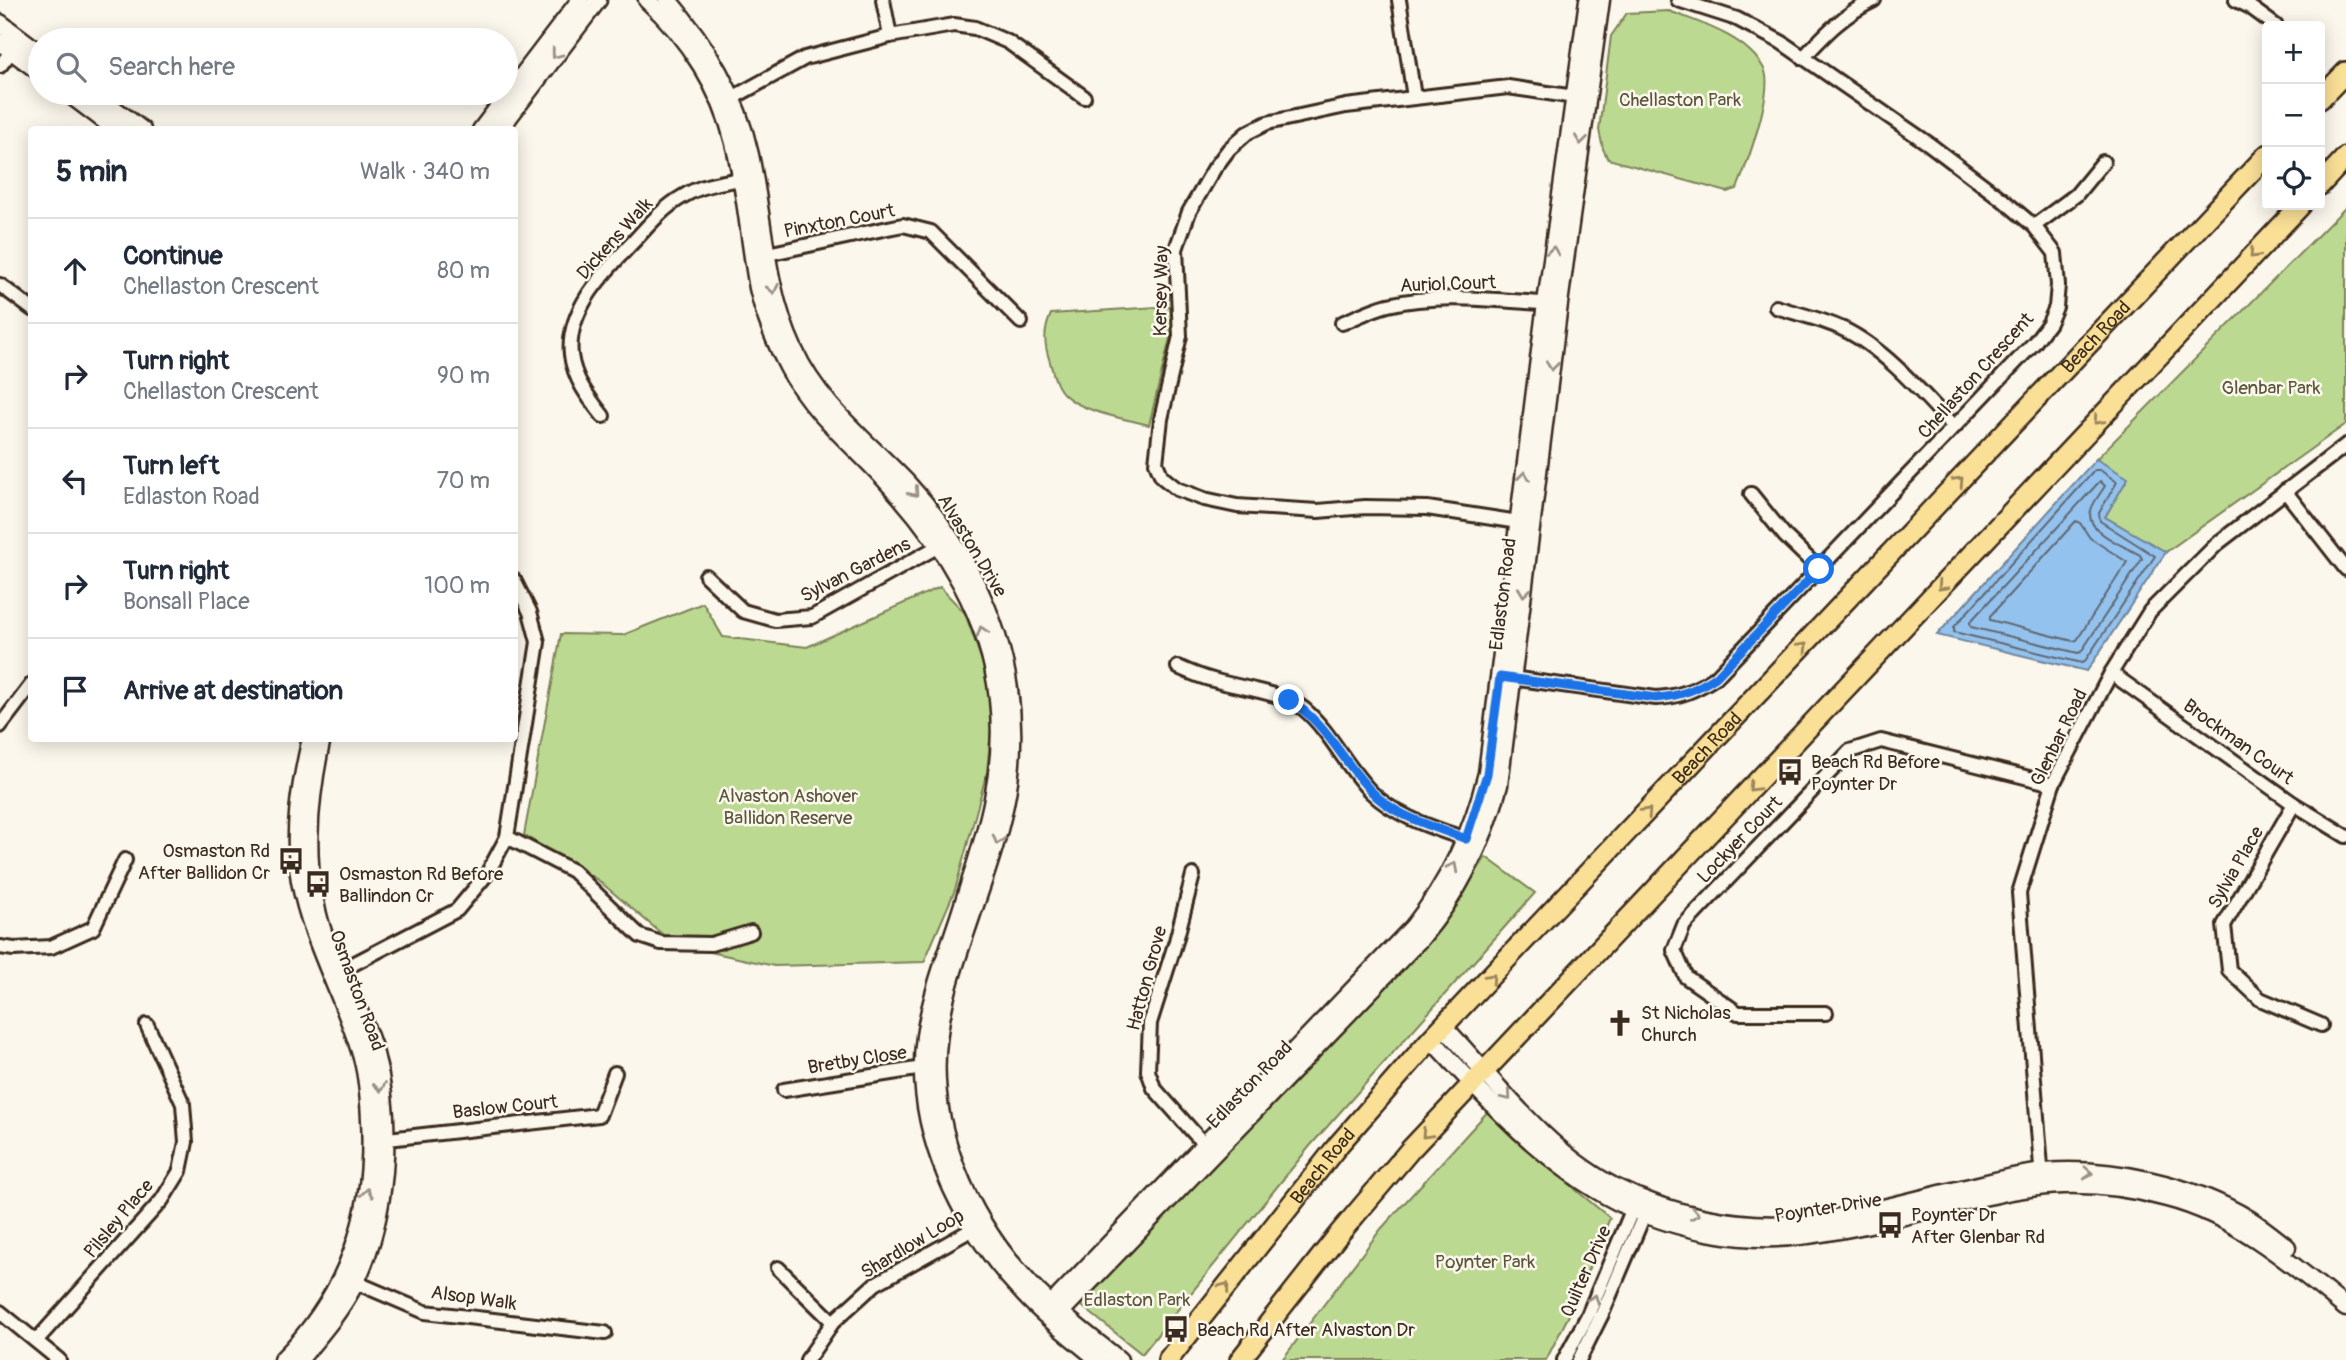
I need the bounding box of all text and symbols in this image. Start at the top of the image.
map controls [2262,21,2325,210]
button: + [2262,21,2325,84]
search box [28,28,518,105]
one-way arrow [552,46,564,58]
icon: search [52,48,90,86]
text: Search here [108,51,235,83]
button: − [2262,84,2325,147]
park label: Chellaston Park [1619,88,1741,112]
one-way arrow [1574,135,1589,146]
button: locate [2262,147,2325,210]
text: 5 min [56,153,127,190]
text: Walk · 340 m [360,157,490,186]
street label: Dickens Walk [572,193,658,285]
street label: Pinxton Court [782,198,897,243]
text: Continue [123,240,223,272]
street label: Kersey Way [1148,245,1174,337]
one-way arrow [1545,245,1560,257]
one-way arrow [2250,246,2262,259]
icon: ahead [56,252,94,290]
text: 80 m [437,256,490,285]
street label: Auriol Court [1400,270,1497,298]
text: Chellaston Crescent [123,272,319,301]
one-way arrow [764,283,779,295]
street label: Beach Road [2056,296,2136,379]
street label: Chellaston Crescent [1913,307,2039,444]
text: Turn right [123,345,229,377]
icon: right [56,357,94,395]
text: 90 m [437,361,490,390]
one-way arrow [1545,361,1560,372]
park label: Glenbar Park [2221,376,2321,400]
text: Chellaston Crescent [123,377,319,406]
one-way arrow [2094,412,2106,425]
text: Turn left [123,450,219,482]
icon: left [56,462,94,500]
text: 70 m [437,466,490,495]
one-way arrow [1517,471,1532,482]
one-way arrow [1951,476,1964,489]
text: Edlaston Road [123,482,260,511]
one-way arrow [906,483,918,496]
street label: Alvaston Drive [932,490,1013,602]
street label: Sylvan Gardens [796,532,915,608]
street label: Edlaston Road [1484,537,1522,652]
route start [1803,553,1834,584]
text: Turn right [123,555,229,587]
icon: right [56,567,94,605]
text: 100 m [424,571,490,600]
one-way arrow [1938,578,1951,591]
text: Bonsall Place [123,587,250,616]
one-way arrow [1517,587,1532,598]
one-way arrow [976,625,990,638]
one-way arrow [1795,642,1807,655]
icon: arrive [56,672,94,710]
text: Arrive at destination [123,675,343,707]
route end [1273,684,1304,715]
street label: Glenbar Road [2025,685,2093,790]
street label: Brockman Court [2178,694,2299,790]
street label: Beach Road [1667,707,1747,790]
place label: Beach Rd Before Poynter Dr [1811,750,1940,796]
bus stop icon: Beach Rd Before Poynter Dr [1775,757,1805,787]
one-way arrow [1748,779,1761,792]
park label: Alvaston Ashover Ballidon Reserve [718,784,858,830]
street label: Lockyer Court [1692,791,1788,889]
one-way arrow [1638,807,1651,820]
street label: Sylvia Place [2203,821,2269,913]
one-way arrow [991,833,1006,845]
place label: Osmaston Rd After Ballidon Cr [138,839,270,885]
bus stop icon: Osmaston Rd After Ballidon Cr [276,846,306,876]
place label: Osmaston Rd Before Ballindon Cr [339,862,504,908]
one-way arrow [1445,862,1459,874]
bus stop icon: Osmaston Rd Before Ballindon Cr [303,869,333,899]
street label: Hatton Grove [1121,923,1173,1033]
street label: Osmaston Road [324,927,390,1054]
one-way arrow [1482,973,1495,986]
place label: St Nicholas Church [1641,1001,1731,1047]
church icon: St Nicholas Church [1605,1008,1635,1038]
street label: Edlaston Road [1202,1036,1298,1134]
street label: Bretby Close [806,1040,909,1080]
one-way arrow [373,1081,388,1093]
one-way arrow [1499,1087,1511,1100]
street label: Baslow Court [451,1090,559,1124]
street label: Beach Road [1285,1123,1361,1209]
one-way arrow [1421,1125,1434,1138]
one-way arrow [2083,1165,2094,1180]
street label: Pilsley Place [79,1174,159,1263]
one-way arrow [359,1188,374,1199]
street label: Poynter Drive [1773,1188,1884,1228]
place label: Poynter Dr After Glenbar Rd [1911,1203,2045,1249]
street label: Shardlow Loop [856,1204,969,1284]
one-way arrow [1689,1206,1701,1221]
bus stop icon: Poynter Dr After Glenbar Rd [1875,1210,1905,1240]
street label: Quilter Drive [1555,1221,1617,1321]
park label: Poynter Park [1435,1250,1535,1274]
street label: Alsop Walk [429,1280,518,1316]
one-way arrow [1217,1283,1230,1295]
park label: Edlaston Park [1084,1288,1191,1312]
one-way arrow [1586,1294,1600,1306]
bus stop icon: Beach Rd After Alvaston Dr [1161,1314,1191,1344]
place label: Beach Rd After Alvaston Dr [1197,1318,1415,1342]

